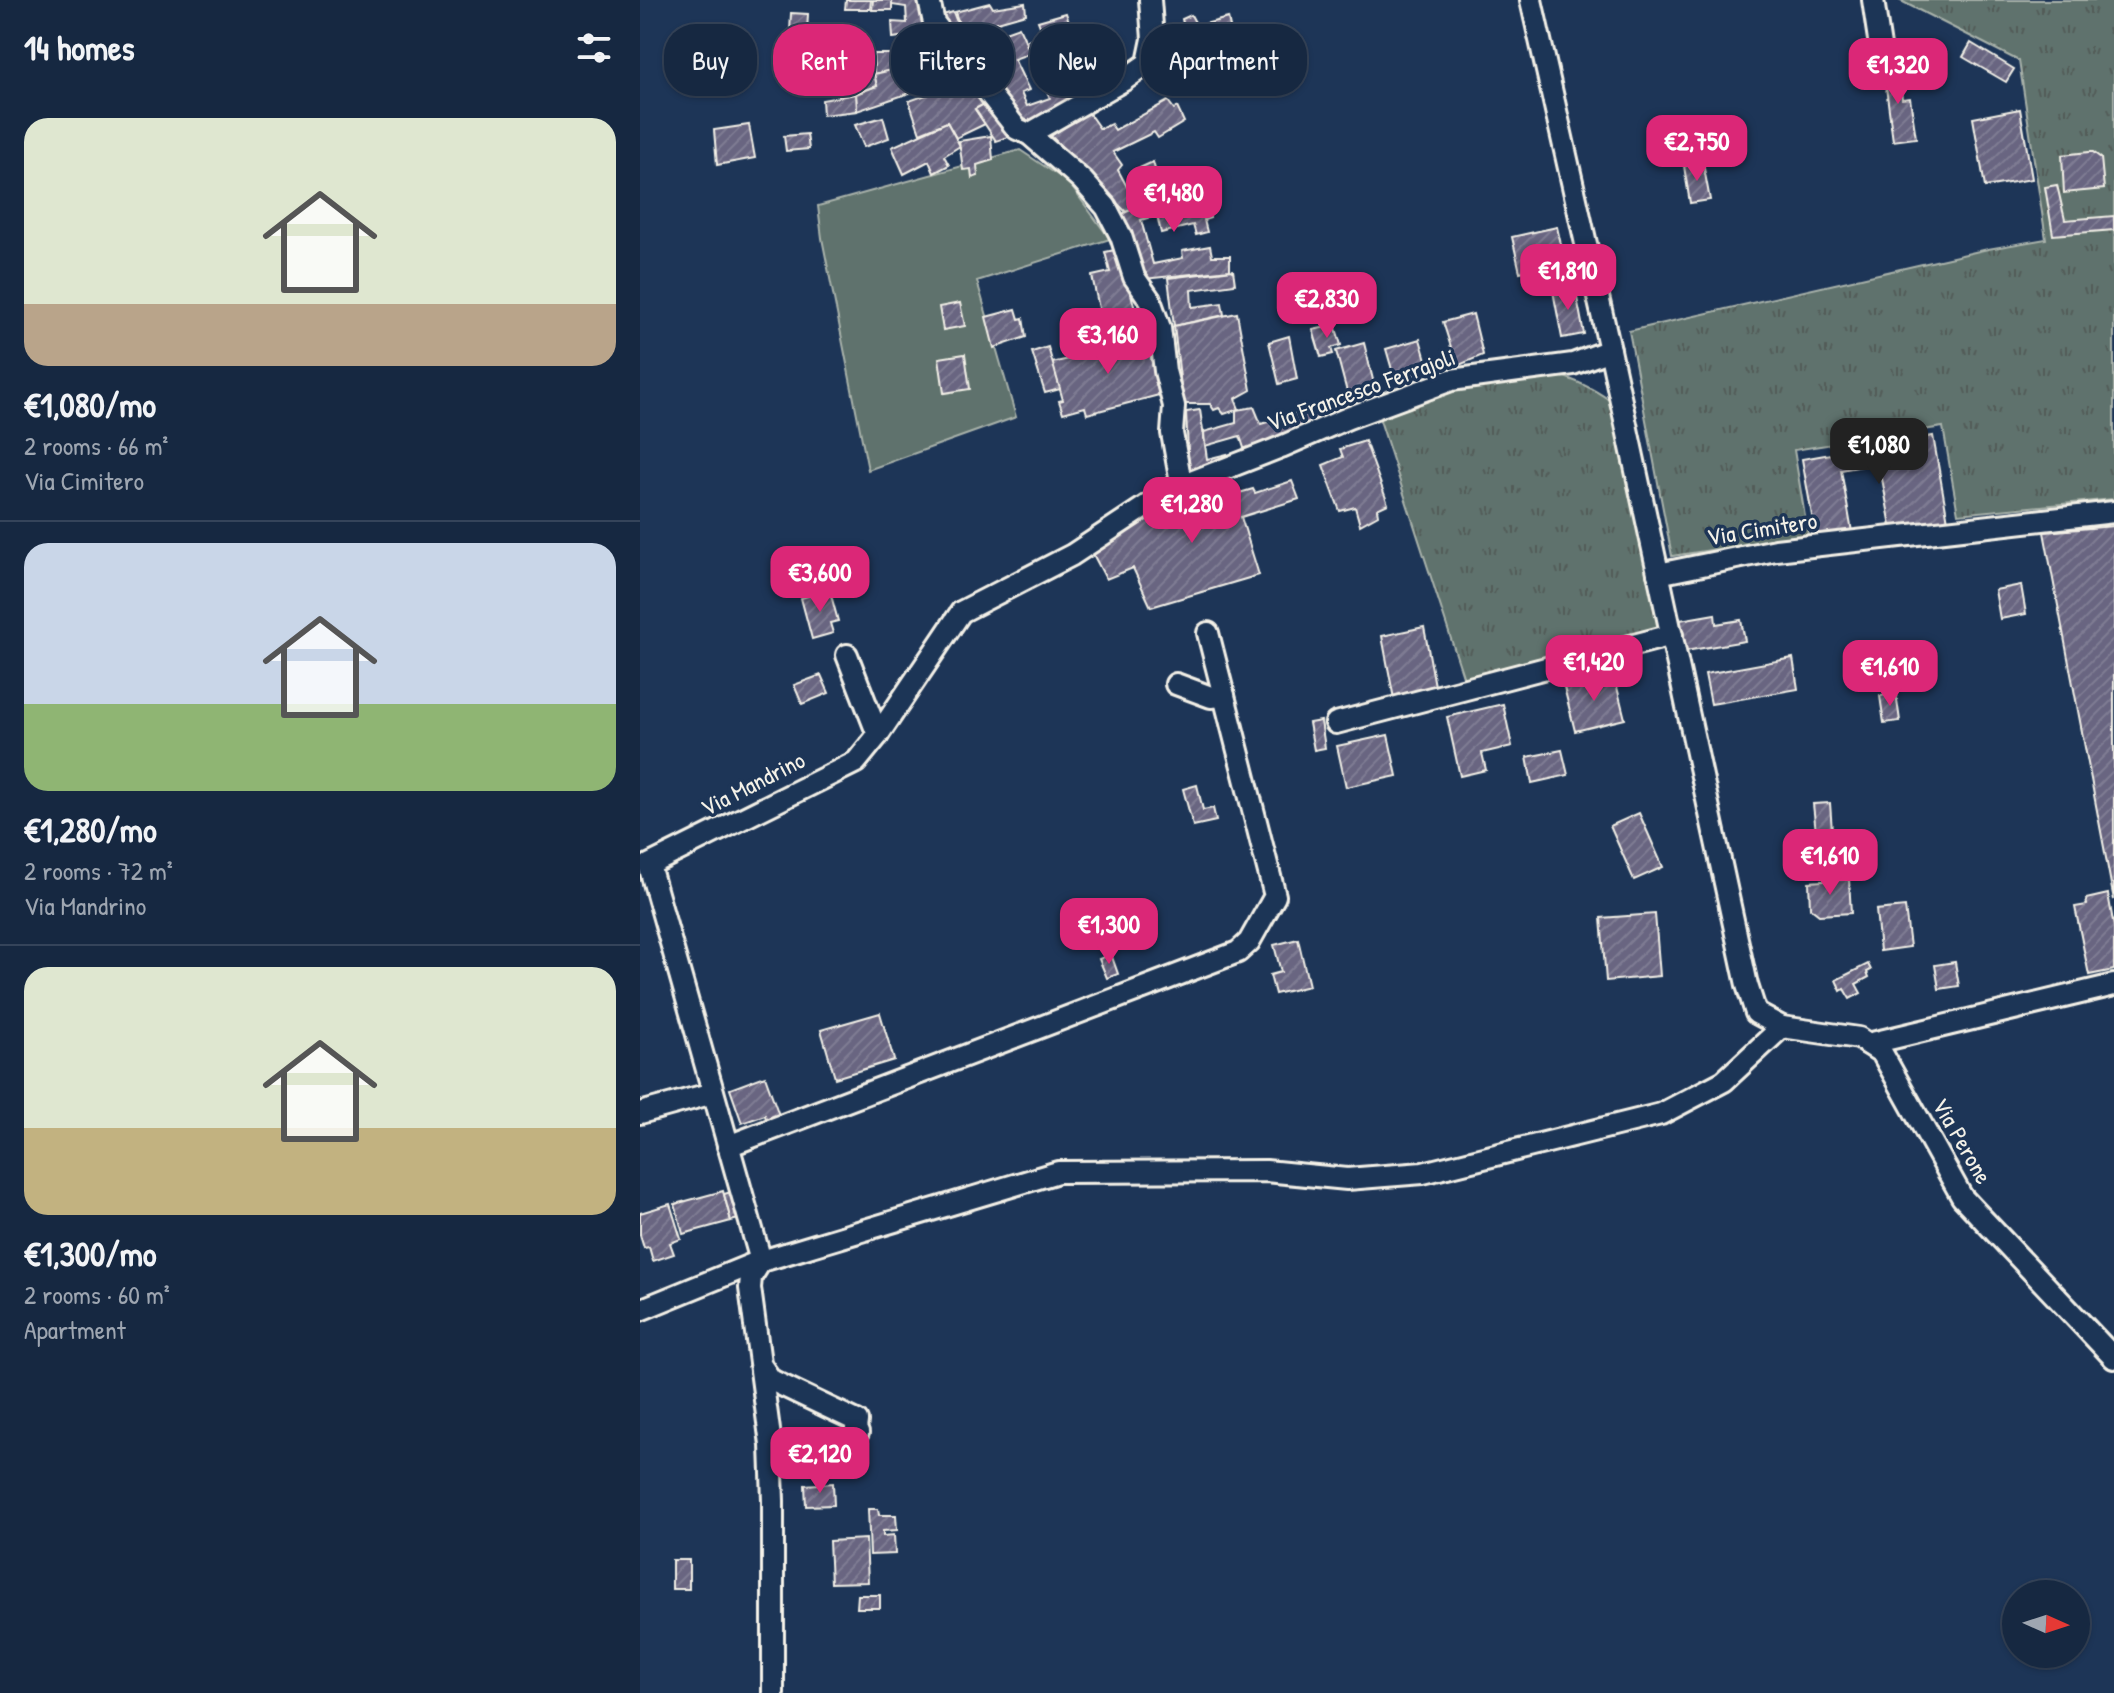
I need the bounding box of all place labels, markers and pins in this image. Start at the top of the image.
pin: €1,320 [1833,38,1963,106]
pin: €2,750 [1632,115,1762,183]
pin: €1,480 [1109,166,1239,234]
pin: €1,810 [1503,244,1633,312]
pin: €2,830 [1262,272,1392,340]
pin: €3,160 [1043,308,1173,376]
pin: €1,080 [1814,418,1944,486]
pin: €1,280 [1127,477,1257,545]
pin: €3,600 [755,546,885,614]
pin: €1,420 [1529,635,1659,703]
pin: €1,610 [1825,640,1955,708]
pin: €1,610 [1765,829,1895,897]
pin: €1,300 [1044,898,1174,966]
pin: €2,120 [755,1427,885,1495]

